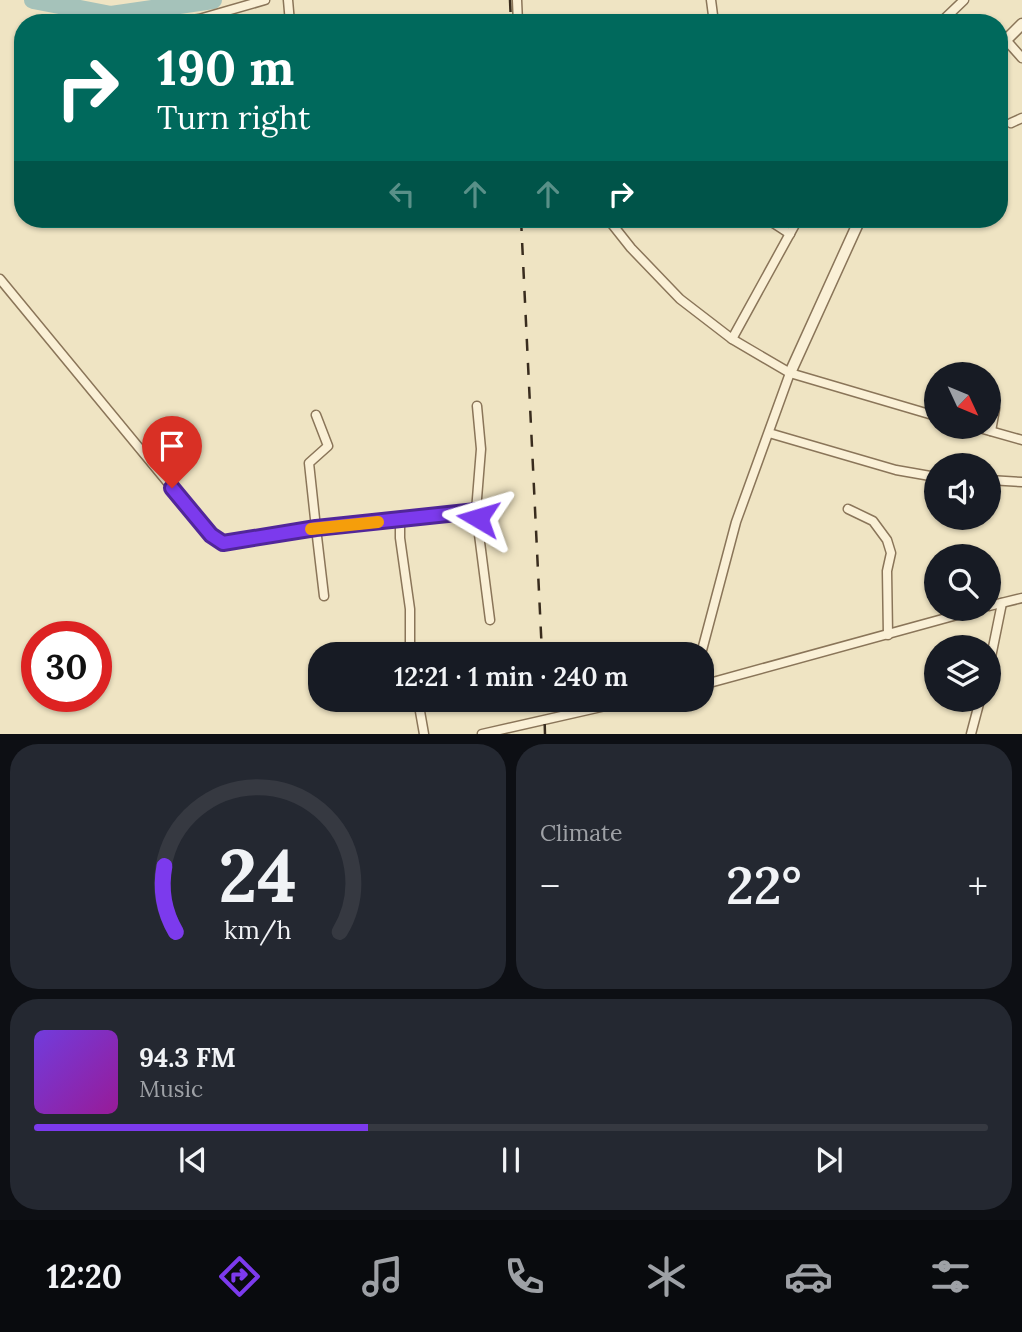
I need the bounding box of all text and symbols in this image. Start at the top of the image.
text: 190 m [157,36,294,98]
icon: right [42,42,133,133]
text: Turn right [157,97,310,138]
icon: left [383,175,421,213]
icon: ahead [456,175,494,213]
icon: ahead [529,175,567,213]
icon: right [602,175,640,213]
north arrow [924,362,1001,439]
map controls [924,362,1001,712]
pin [142,416,202,488]
icon: arrive [153,427,191,465]
button: sound [924,453,1001,530]
position arrow [441,481,515,555]
button: search [924,544,1001,621]
speed limit sign: 30 [21,621,112,712]
button: layers [924,635,1001,712]
text: 12:21 · 1 min · 240 m [394,660,628,693]
text: Climate [540,818,622,847]
text: 24 [219,830,297,923]
text: 22° [726,852,802,918]
text: − [540,862,560,910]
text: + [968,862,988,910]
text: km/h [224,914,292,946]
text: 94.3 FM [139,1041,236,1074]
text: Music [139,1074,203,1103]
icon: previous [174,1141,212,1179]
icon: pause [492,1141,530,1179]
icon: next [810,1141,848,1179]
icon: directions [215,1252,264,1301]
icon: music [358,1252,407,1301]
icon: phone [500,1252,549,1301]
icon: climate [642,1252,691,1301]
icon: car [784,1252,833,1301]
icon: filters [926,1252,975,1301]
text: 12:20 [47,1256,122,1297]

